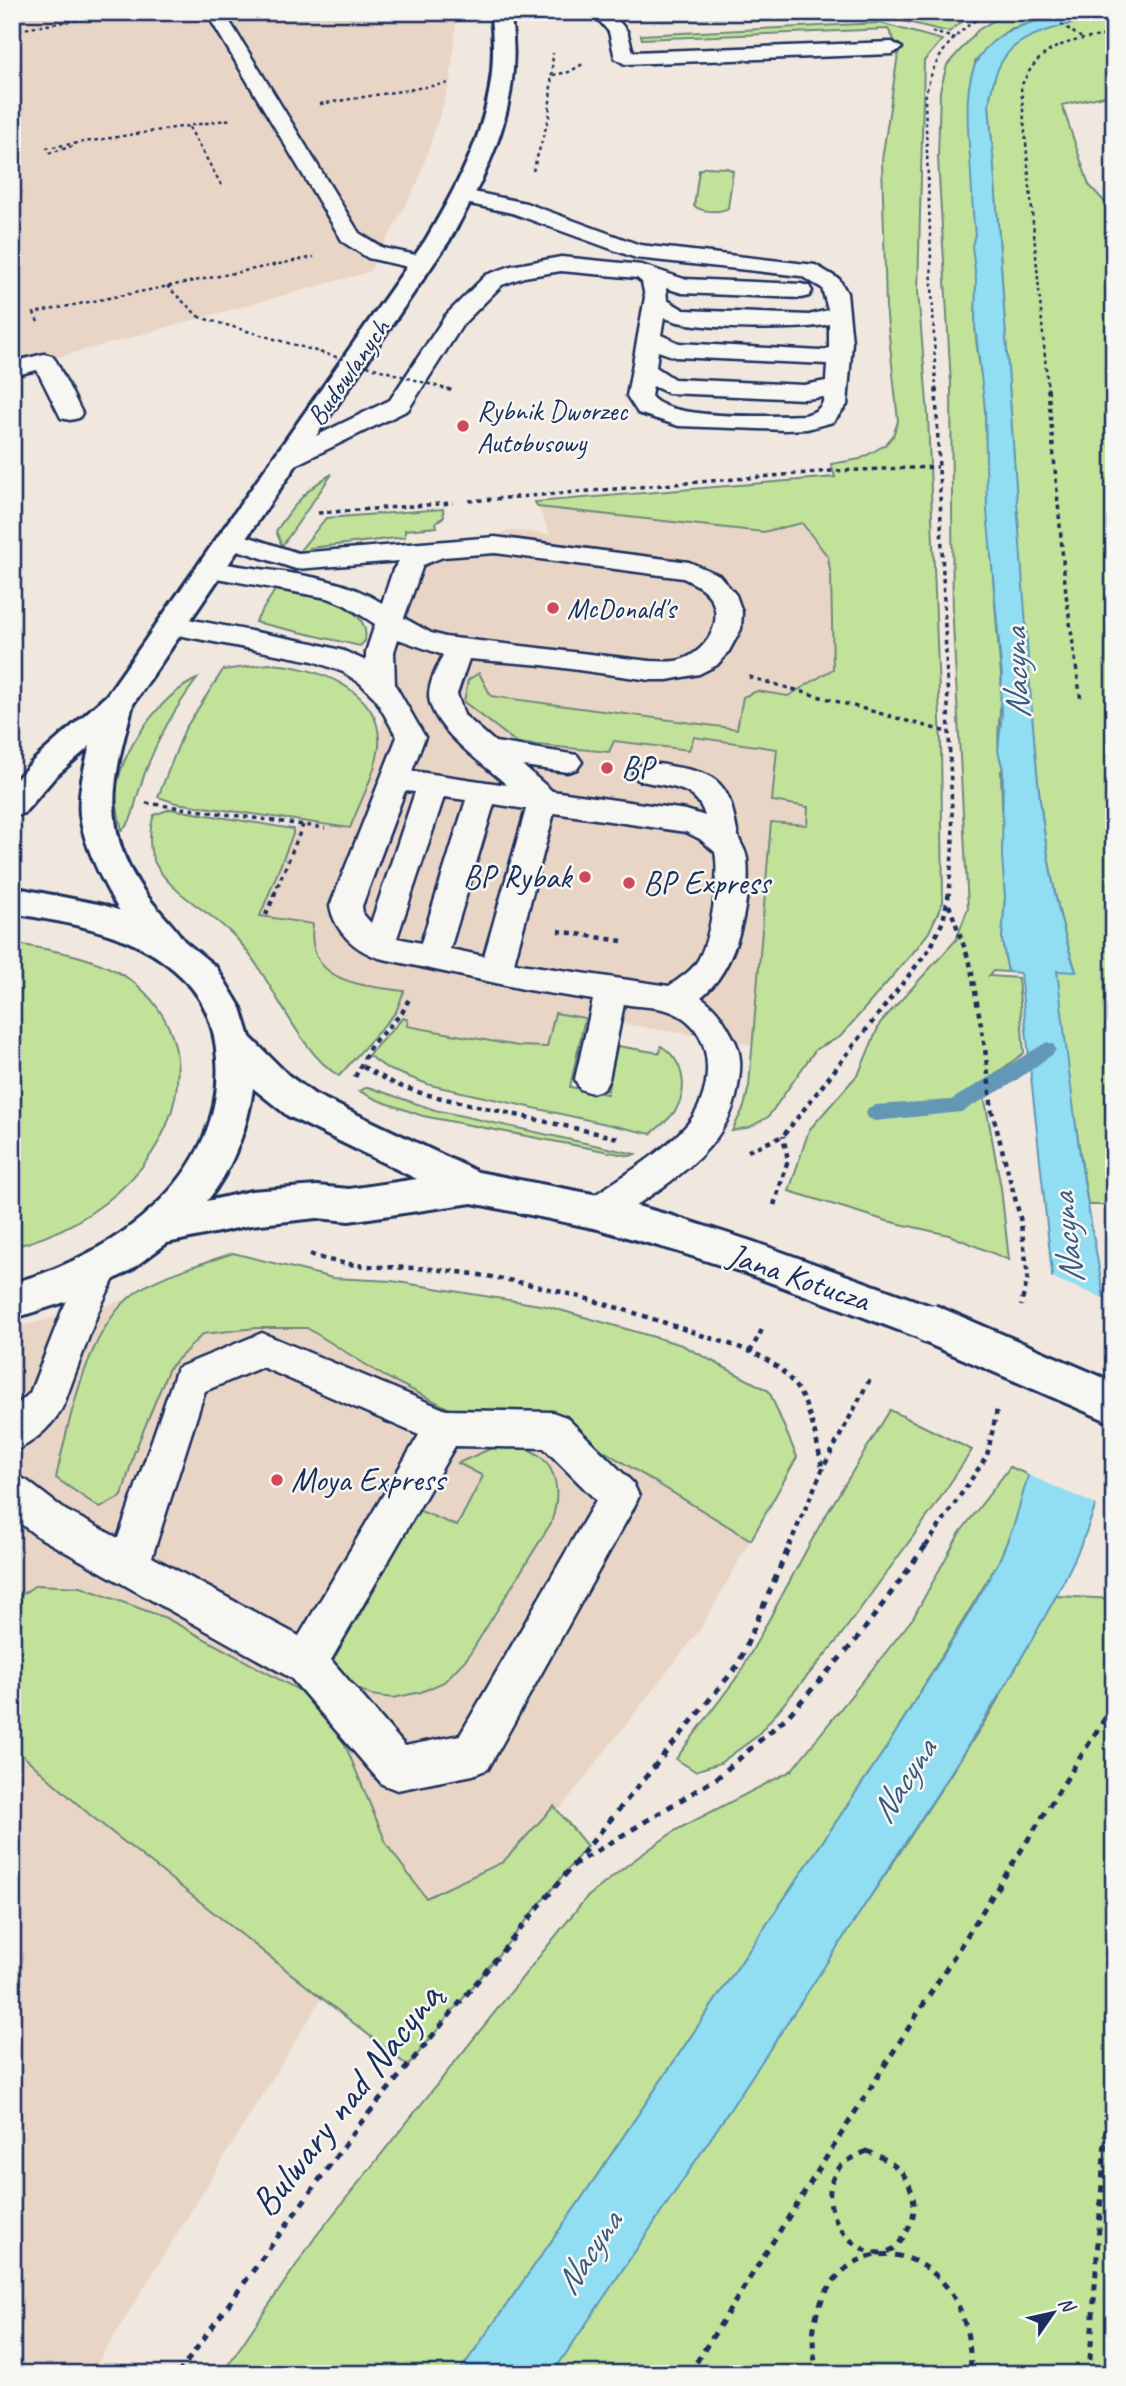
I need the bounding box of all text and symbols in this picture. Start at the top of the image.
street label: Budowlanych [299,310,398,432]
place label: Rybnik Dworzec Autobusowy [477,393,628,460]
marker: Rybnik Dworzec Autobusowy [455,418,471,434]
place label: McDonald's [567,591,678,626]
marker: McDonald's [545,600,561,616]
water label: Nacyna [992,625,1040,720]
place label: BP [621,747,657,789]
marker: BP [599,760,615,776]
place label: BP Rybak [463,856,573,898]
place label: BP Express [643,862,773,904]
marker: BP Rybak [577,869,593,885]
marker: BP Express [621,875,637,891]
water label: Nacyna [1040,1189,1094,1286]
street label: Jana Kotucza [721,1233,877,1321]
place label: Moya Express [291,1459,448,1501]
marker: Moya Express [269,1472,285,1488]
water label: Nacyna [860,1728,948,1831]
street label: Bulwary nad Nacyną [240,1972,454,2226]
water label: Nacyna [544,2200,634,2303]
north arrow [1018,2278,1088,2348]
text: N [1053,2292,1081,2318]

